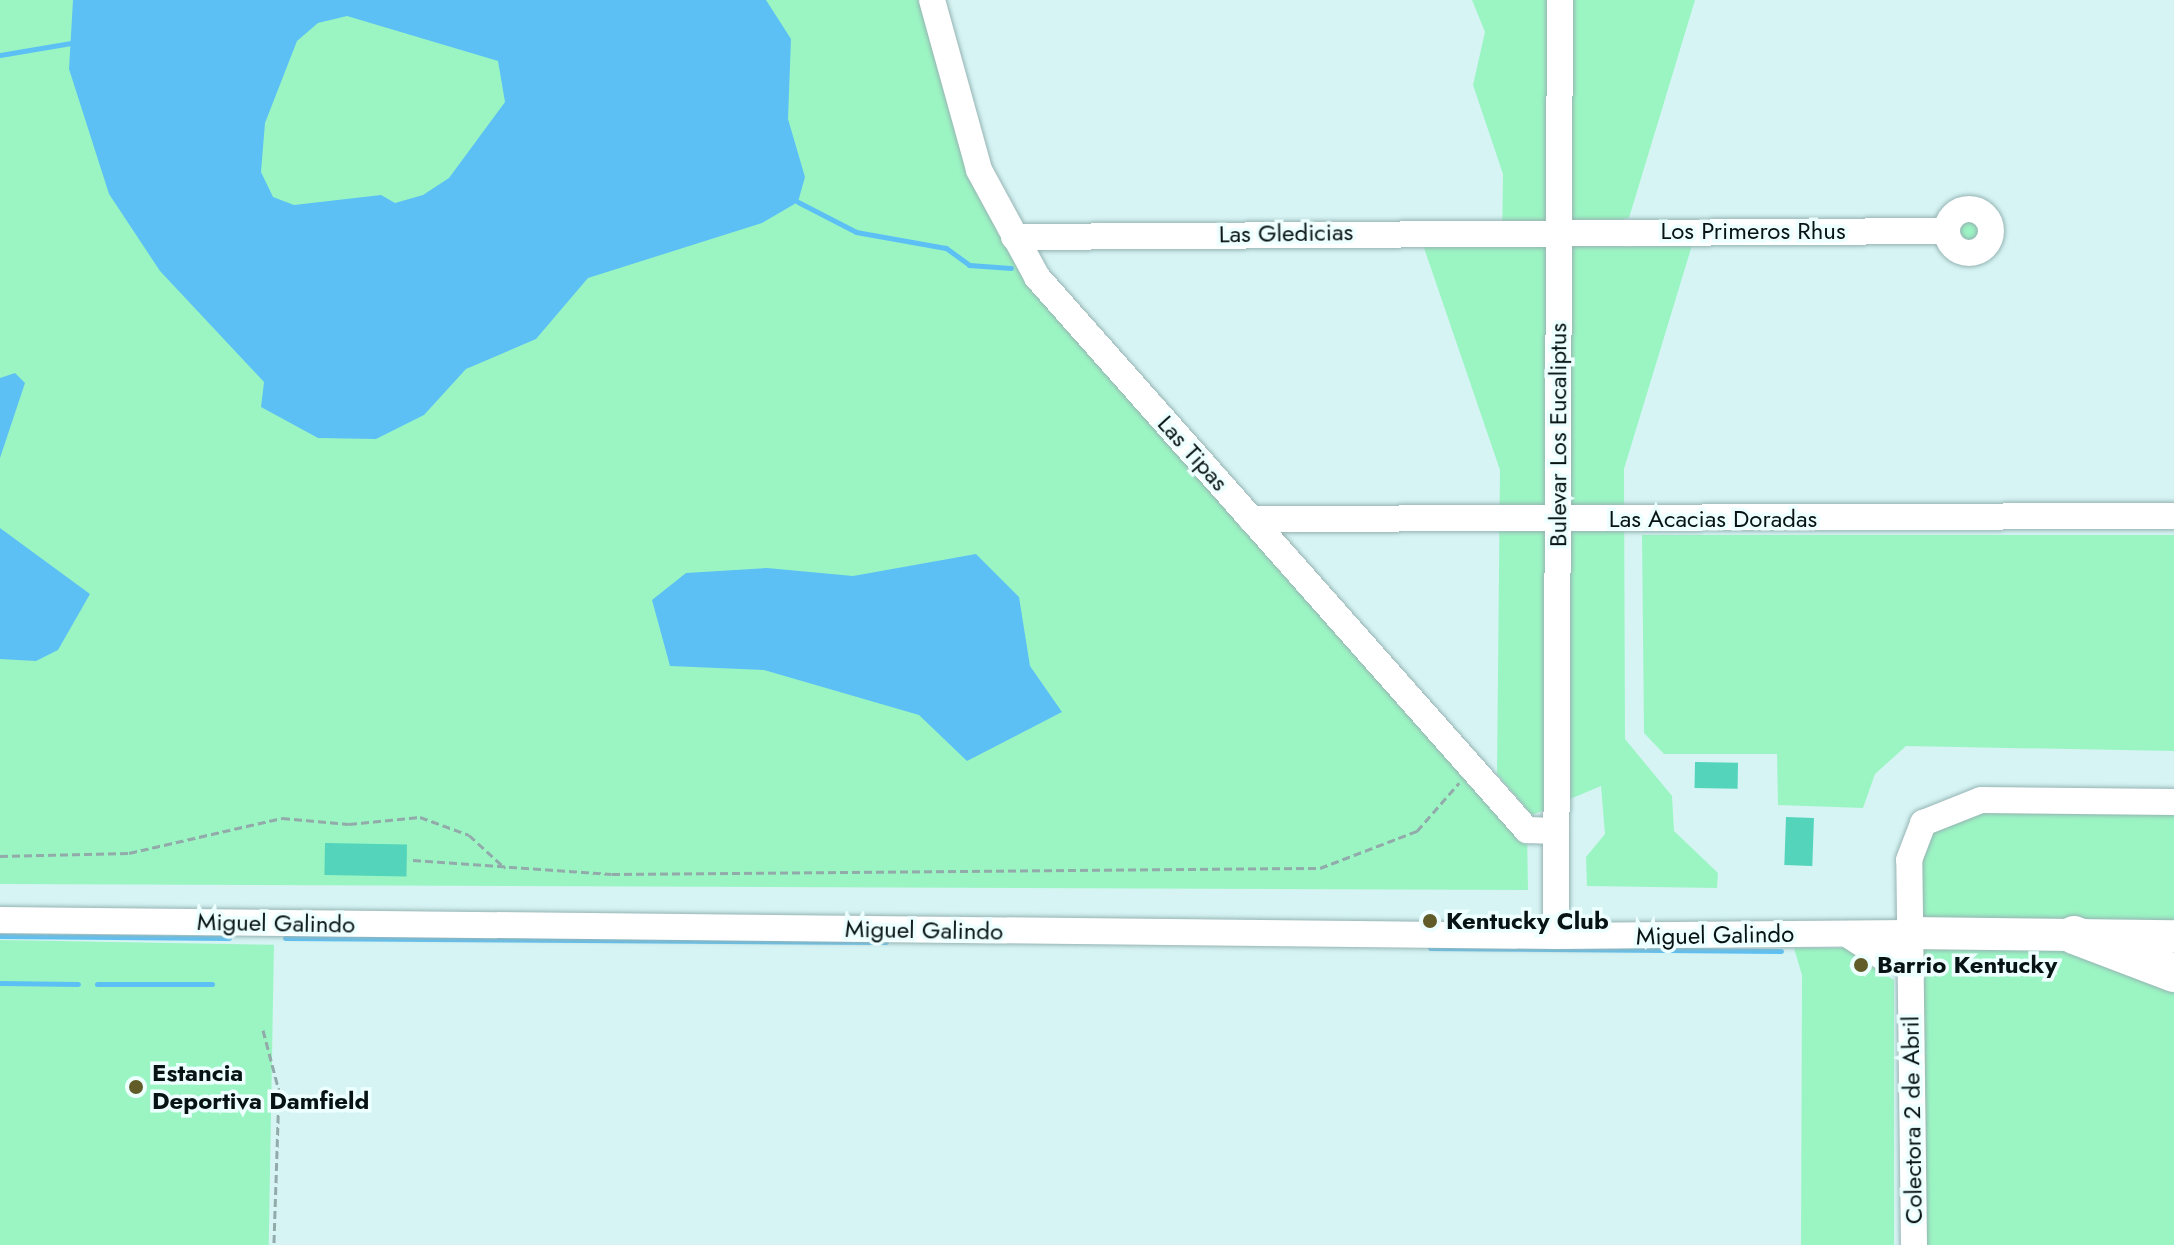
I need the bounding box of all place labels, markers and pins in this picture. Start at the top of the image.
place label: Kentucky Club [1446,907,1609,935]
marker: Kentucky Club [1421,912,1439,930]
place label: Barrio Kentucky [1877,951,2057,979]
marker: Barrio Kentucky [1852,956,1870,974]
place label: Estancia Deportiva Damfield [152,1059,369,1115]
marker: Estancia Deportiva Damfield [127,1078,145,1096]

